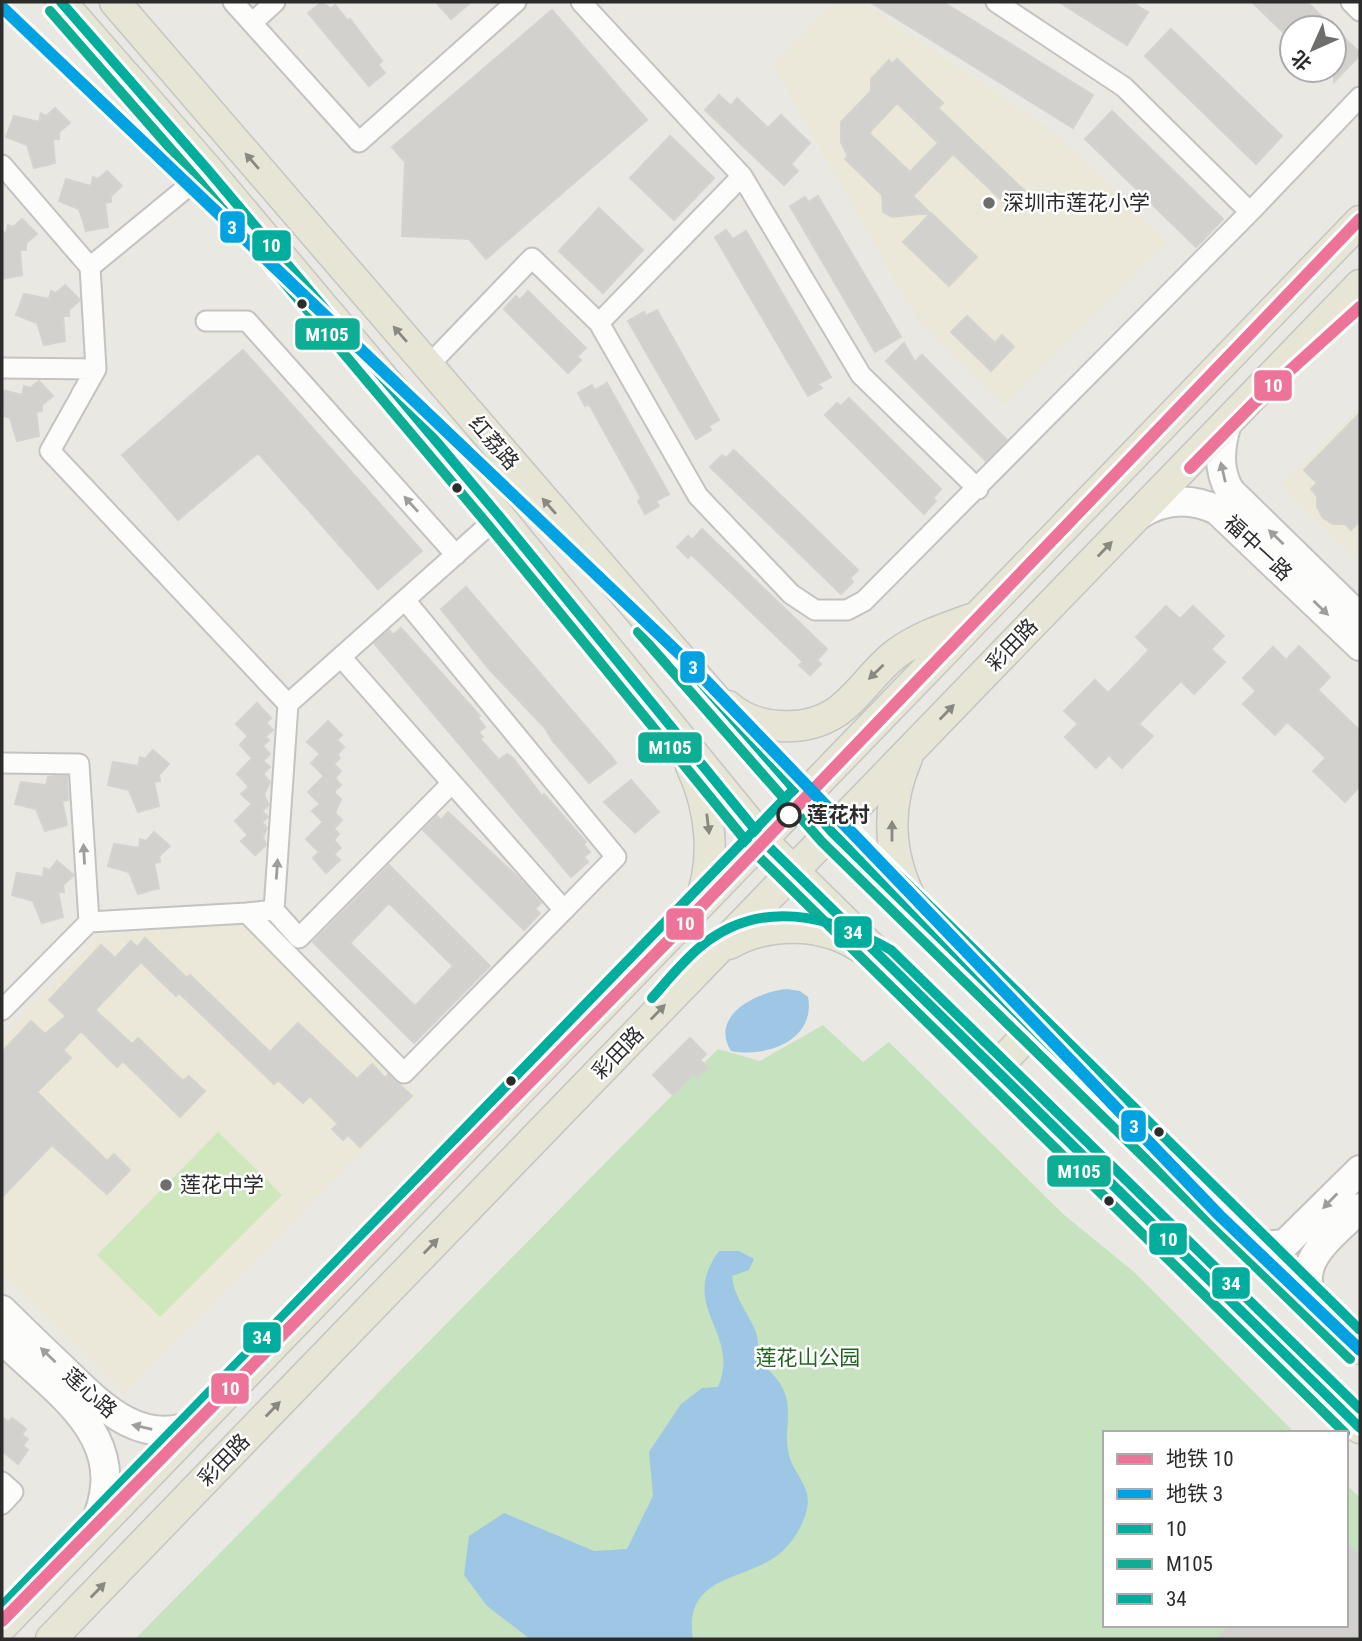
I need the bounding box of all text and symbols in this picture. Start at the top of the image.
north arrow [1278,14,1348,84]
text: 北 [1286,46,1316,76]
one-way arrow [245,153,260,170]
place label: 深圳市莲花小学 [1003,191,1150,215]
marker: 深圳市莲花小学 [981,195,997,211]
line badge: 3 [219,210,246,244]
text: 3 [227,216,237,239]
line badge: 10 [251,229,292,262]
text: 10 [261,234,281,257]
unlabelled marker [295,297,309,311]
line badge: M105 [294,317,361,351]
text: M105 [305,323,349,346]
one-way arrow [393,325,408,342]
line badge: 10 [1253,369,1293,402]
text: 10 [1263,374,1283,397]
street label: 红荔路 [464,411,524,475]
one-way arrow [1218,460,1229,482]
unlabelled marker [450,481,464,495]
one-way arrow [403,495,419,513]
one-way arrow [541,497,557,515]
street label: 福中一路 [1219,511,1297,585]
one-way arrow [1268,529,1285,545]
one-way arrow [1097,540,1114,557]
one-way arrow [1313,600,1330,617]
street label: 彩田路 [981,614,1043,676]
line badge: 3 [679,650,706,684]
text: 3 [688,656,698,679]
one-way arrow [868,664,885,681]
one-way arrow [939,704,955,721]
line badge: M105 [637,731,703,764]
text: M105 [648,736,692,759]
marker: 莲花村 [777,803,801,827]
place label: 莲花村 [807,803,870,827]
one-way arrow [702,813,713,835]
one-way arrow [886,819,898,841]
one-way arrow [79,843,90,865]
one-way arrow [271,858,282,880]
line badge: 10 [665,907,705,941]
text: 10 [675,912,695,935]
line badge: 34 [833,915,873,949]
text: 34 [843,921,863,944]
one-way arrow [649,1003,666,1020]
street label: 彩田路 [587,1022,649,1084]
unlabelled marker [504,1074,518,1088]
line badge: 3 [1120,1109,1147,1143]
text: 3 [1129,1115,1139,1138]
unlabelled marker [1152,1125,1166,1139]
line badge: M105 [1046,1154,1112,1188]
text: M105 [1057,1160,1101,1183]
place label: 莲花中学 [180,1173,264,1197]
marker: 莲花中学 [158,1177,174,1193]
one-way arrow [1322,1192,1338,1209]
unlabelled marker [1102,1194,1116,1208]
line badge: 10 [1148,1222,1188,1256]
text: 10 [1158,1228,1178,1251]
one-way arrow [423,1237,440,1254]
line badge: 34 [1211,1266,1251,1300]
text: 34 [1221,1272,1241,1295]
line badge: 34 [242,1321,282,1354]
text: 34 [252,1326,272,1349]
park label: 莲花山公园 [756,1346,861,1370]
one-way arrow [40,1347,57,1363]
street label: 莲心路 [58,1363,122,1423]
line badge: 10 [210,1372,250,1405]
text: 10 [220,1377,240,1400]
one-way arrow [265,1401,281,1418]
one-way arrow [131,1422,153,1433]
street label: 彩田路 [193,1429,255,1491]
legend [1103,1431,1348,1627]
text: 地铁 10 [1166,1447,1234,1471]
text: 地铁 3 [1166,1482,1223,1506]
text: 10 [1166,1517,1187,1541]
text: M105 [1166,1552,1213,1576]
one-way arrow [89,1582,105,1599]
text: 34 [1166,1587,1187,1611]

